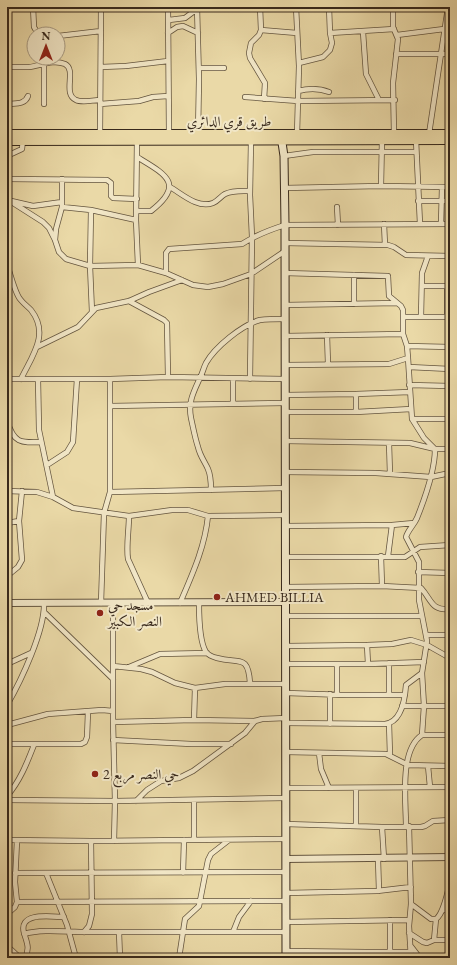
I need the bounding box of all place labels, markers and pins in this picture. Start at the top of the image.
place label: AHMED BILLIA [224,588,324,606]
marker: AHMED BILLIA [212,592,222,602]
place label: مسجد حي النصر الكبير [106,596,162,631]
marker: مسجد حي النصر الكبير [95,608,105,618]
place label: حي النصر مربع 2 [103,765,179,788]
marker: حي النصر مربع 2 [90,769,100,779]

